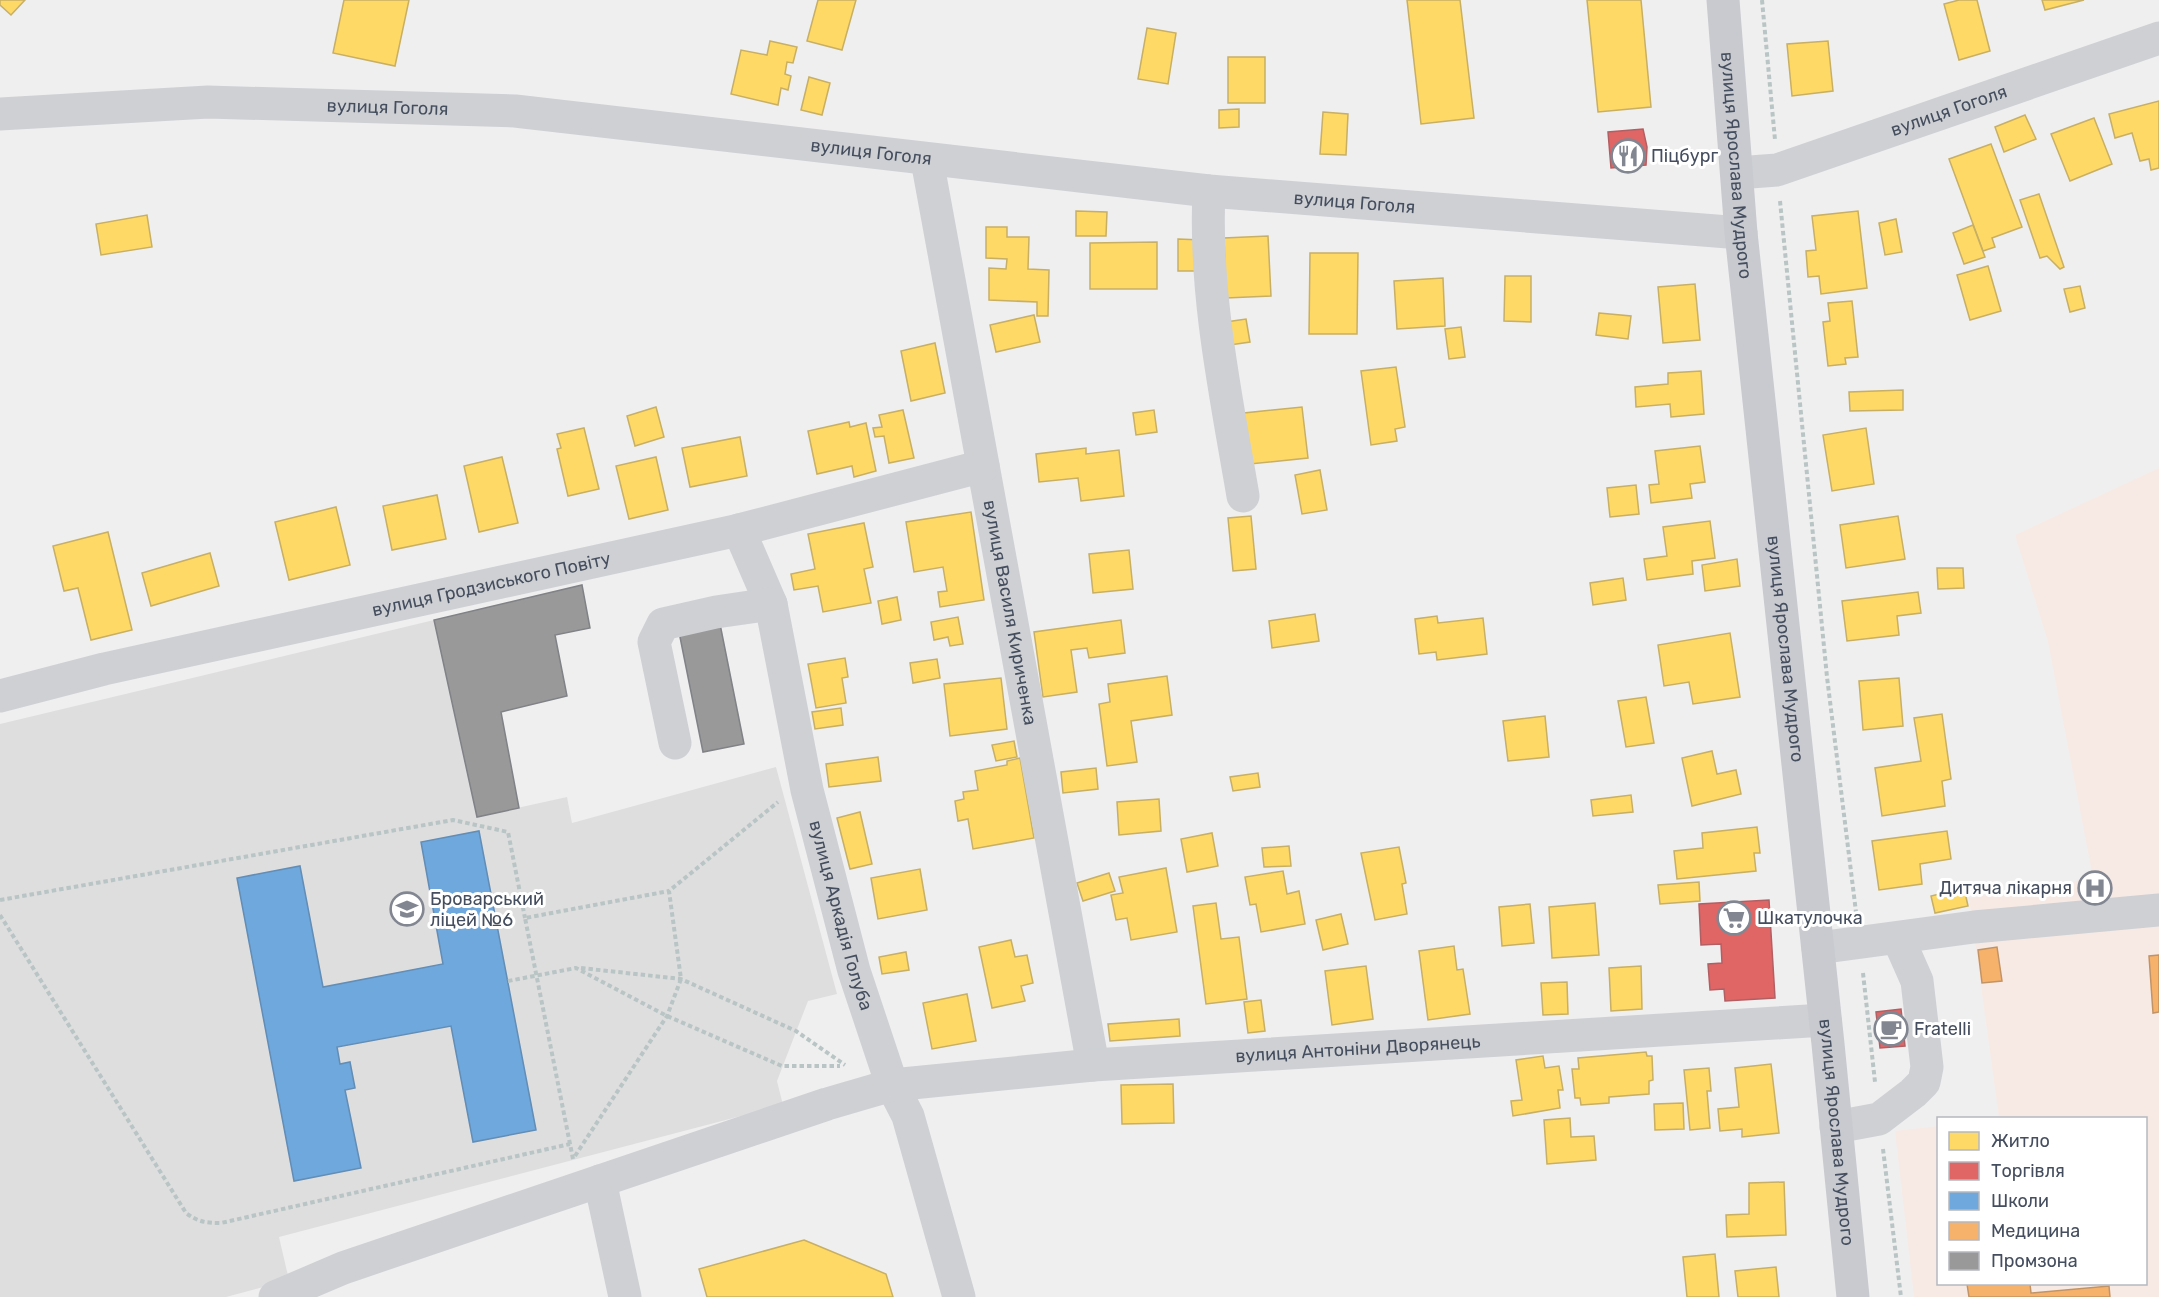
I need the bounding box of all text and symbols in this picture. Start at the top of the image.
street label: вулиця Ярослава Мудрого [1716,51,1757,280]
street label: вулиця Гоголя [1888,80,2010,141]
street label: вулиця Гоголя [326,94,449,120]
street label: вулиця Гоголя [809,134,933,170]
restaurant icon: Піцбург [1610,138,1646,174]
place label: Піцбург [1651,145,1718,167]
street label: вулиця Гоголя [1293,187,1416,218]
street label: вулиця Василя Кириченка [979,498,1041,727]
street label: вулиця Ярослава Мудрого [1763,534,1809,763]
street label: вулиця Гродзиського Повіту [370,547,613,621]
street label: вулиця Аркадія Голуба [804,818,877,1013]
hospital icon: Дитяча лікарня [2077,870,2113,906]
place label: Дитяча лікарня [1939,877,2072,899]
place label: Броварський ліцей №6 [430,888,544,931]
school or university icon: Броварський ліцей №6 [389,891,425,927]
supermarket icon: Шкатулочка [1716,900,1752,936]
place label: Шкатулочка [1757,907,1863,929]
cafe icon: Fratelli [1873,1011,1909,1047]
street label: вулиця Ярослава Мудрого [1814,1018,1859,1247]
place label: Fratelli [1914,1018,1971,1040]
street label: вулиця Антоніни Дворянець [1235,1030,1481,1067]
legend [1937,1117,2147,1285]
text: Житло [1991,1130,2050,1152]
text: Торгівля [1991,1160,2065,1182]
text: Школи [1991,1190,2049,1212]
text: Медицина [1991,1220,2080,1242]
text: Промзона [1991,1250,2078,1272]

